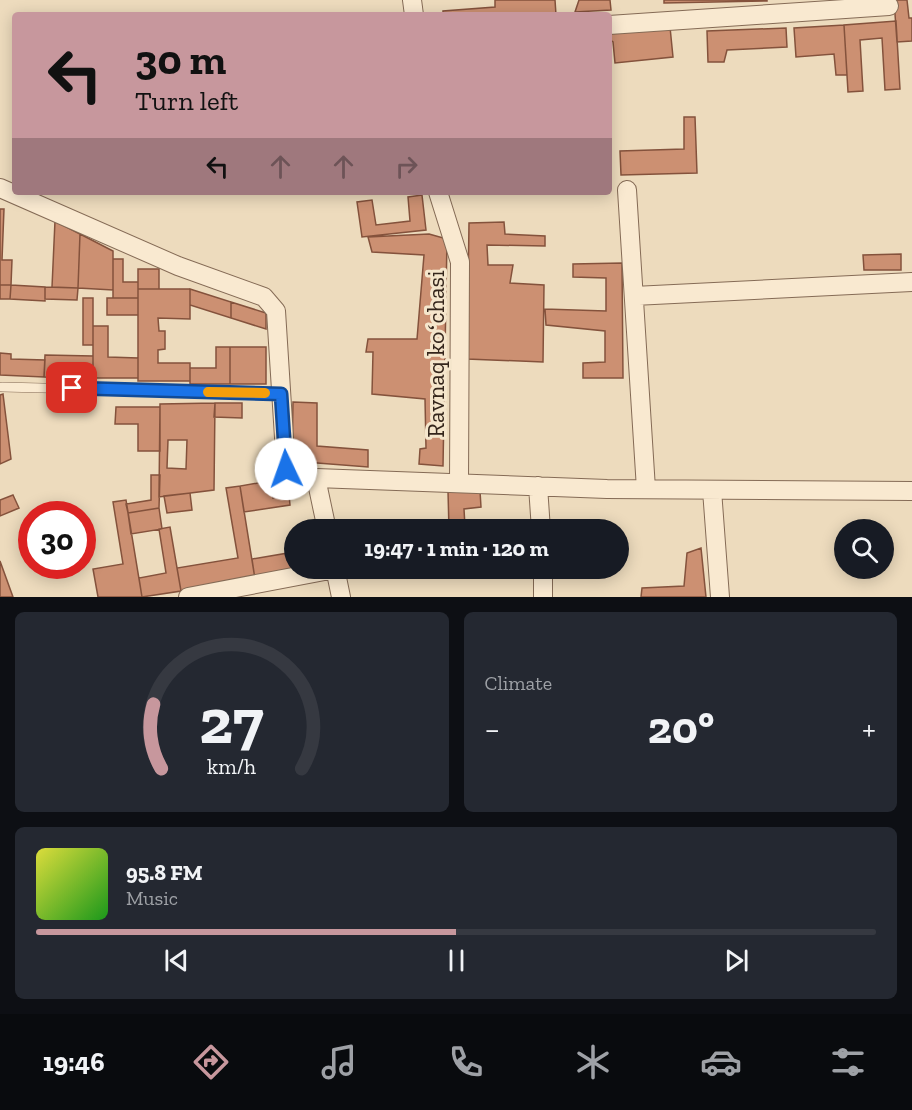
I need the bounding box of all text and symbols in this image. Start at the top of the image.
text: 30 m [135,34,226,85]
icon: left [36,36,114,114]
text: Turn left [135,85,238,117]
icon: left [201,150,234,183]
icon: ahead [264,150,297,183]
icon: ahead [327,150,360,183]
icon: right [390,150,423,183]
street label: Ravnaq koʻchasi [421,270,450,438]
pin [46,362,97,413]
icon: arrive [55,371,88,404]
position arrow [254,437,318,501]
speed limit sign: 30 [18,501,96,579]
map controls [834,519,894,579]
button: search [834,519,894,579]
text: 19:47 · 1 min · 120 m [364,535,549,562]
text: Climate [485,671,552,695]
text: 27 [200,684,264,759]
text: 20° [648,701,714,755]
text: − [485,709,500,748]
text: + [862,709,876,748]
text: km/h [207,754,256,779]
text: 95.8 FM [126,859,203,886]
text: Music [126,886,178,910]
icon: previous [160,944,193,977]
icon: pause [440,944,473,977]
icon: next [720,944,753,977]
icon: directions [190,1041,232,1083]
icon: music [318,1041,360,1083]
icon: phone [445,1041,487,1083]
icon: climate [572,1041,614,1083]
icon: car [700,1041,742,1083]
icon: filters [827,1041,869,1083]
text: 19:46 [43,1046,105,1078]

